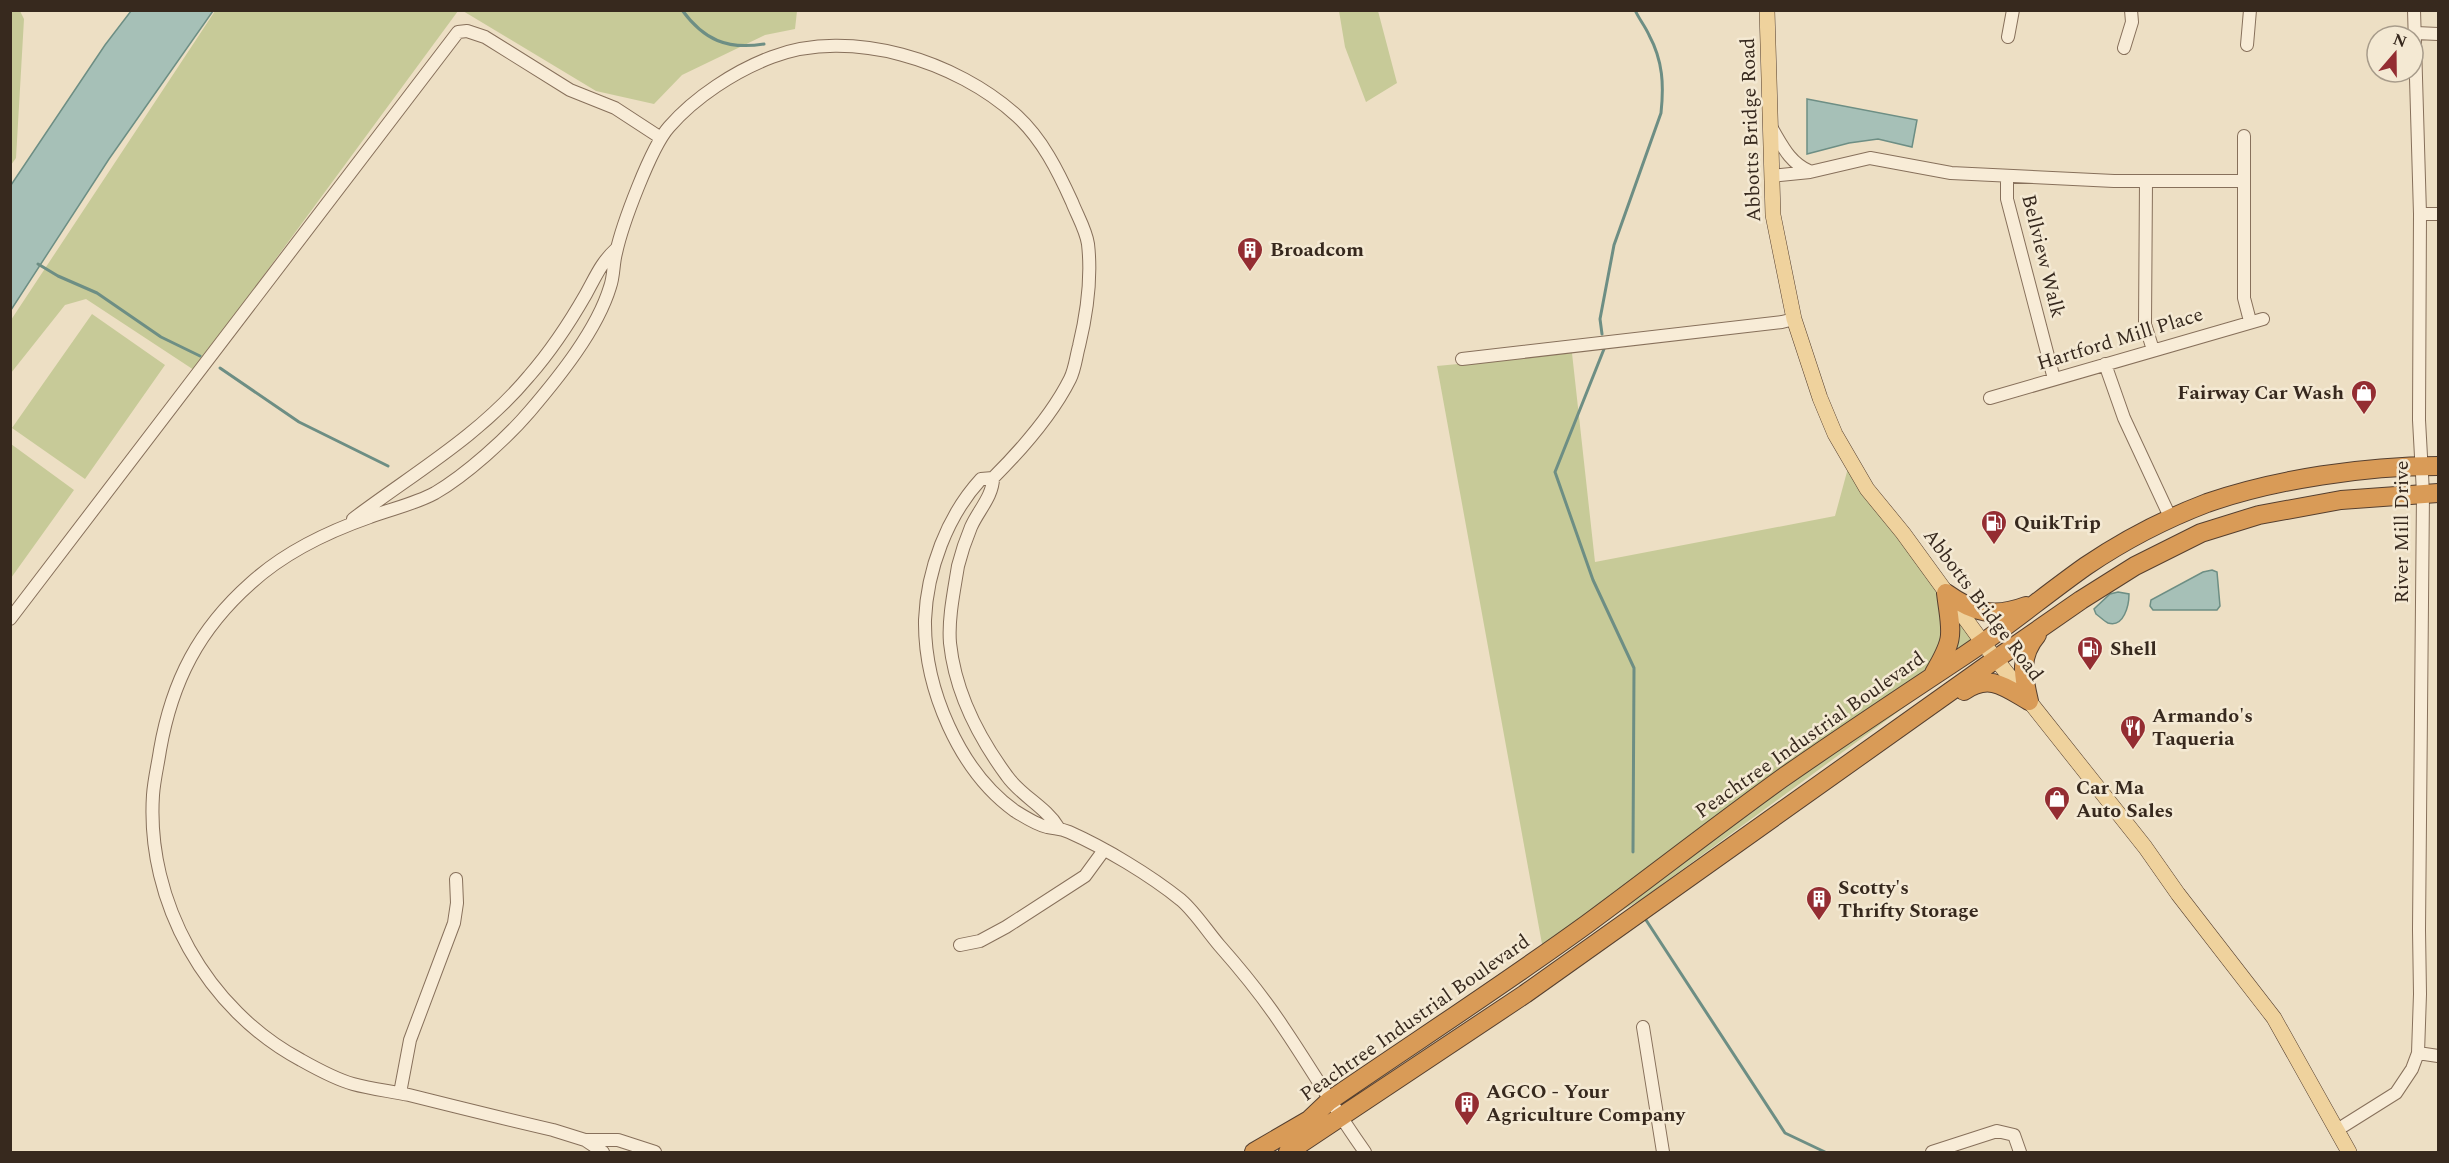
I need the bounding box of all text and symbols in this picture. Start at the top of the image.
north arrow [2365,24,2425,84]
text: N [2390,27,2410,54]
street label: Abbotts Bridge Road [1733,37,1769,223]
street label: Bellview Walk [2013,191,2073,321]
building icon: Broadcom [1235,235,1265,273]
place label: Broadcom [1270,235,1364,265]
street label: Hartford Mill Place [2033,299,2207,379]
place label: Fairway Car Wash [2177,378,2344,408]
shop icon: Fairway Car Wash [2349,378,2379,416]
street label: River Mill Drive [2387,461,2417,603]
fuel station icon: QuikTrip [1979,508,2009,546]
place label: QuikTrip [2014,508,2101,538]
street label: Abbotts Bridge Road [1915,522,2051,688]
fuel station icon: Shell [2075,634,2105,672]
place label: Shell [2110,634,2157,664]
street label: Peachtree Industrial Boulevard [1689,644,1931,826]
place label: Armando's Taqueria [2152,701,2253,754]
restaurant icon: Armando's Taqueria [2118,713,2148,751]
place label: Car Ma Auto Sales [2076,773,2173,826]
shop icon: Car Ma Auto Sales [2042,784,2072,822]
place label: Scotty's Thrifty Storage [1838,873,1979,926]
building icon: Scotty's Thrifty Storage [1804,884,1834,922]
street label: Peachtree Industrial Boulevard [1294,927,1536,1109]
place label: AGCO - Your Agriculture Company [1486,1077,1686,1130]
building icon: AGCO - Your Agriculture Company [1452,1089,1482,1127]

